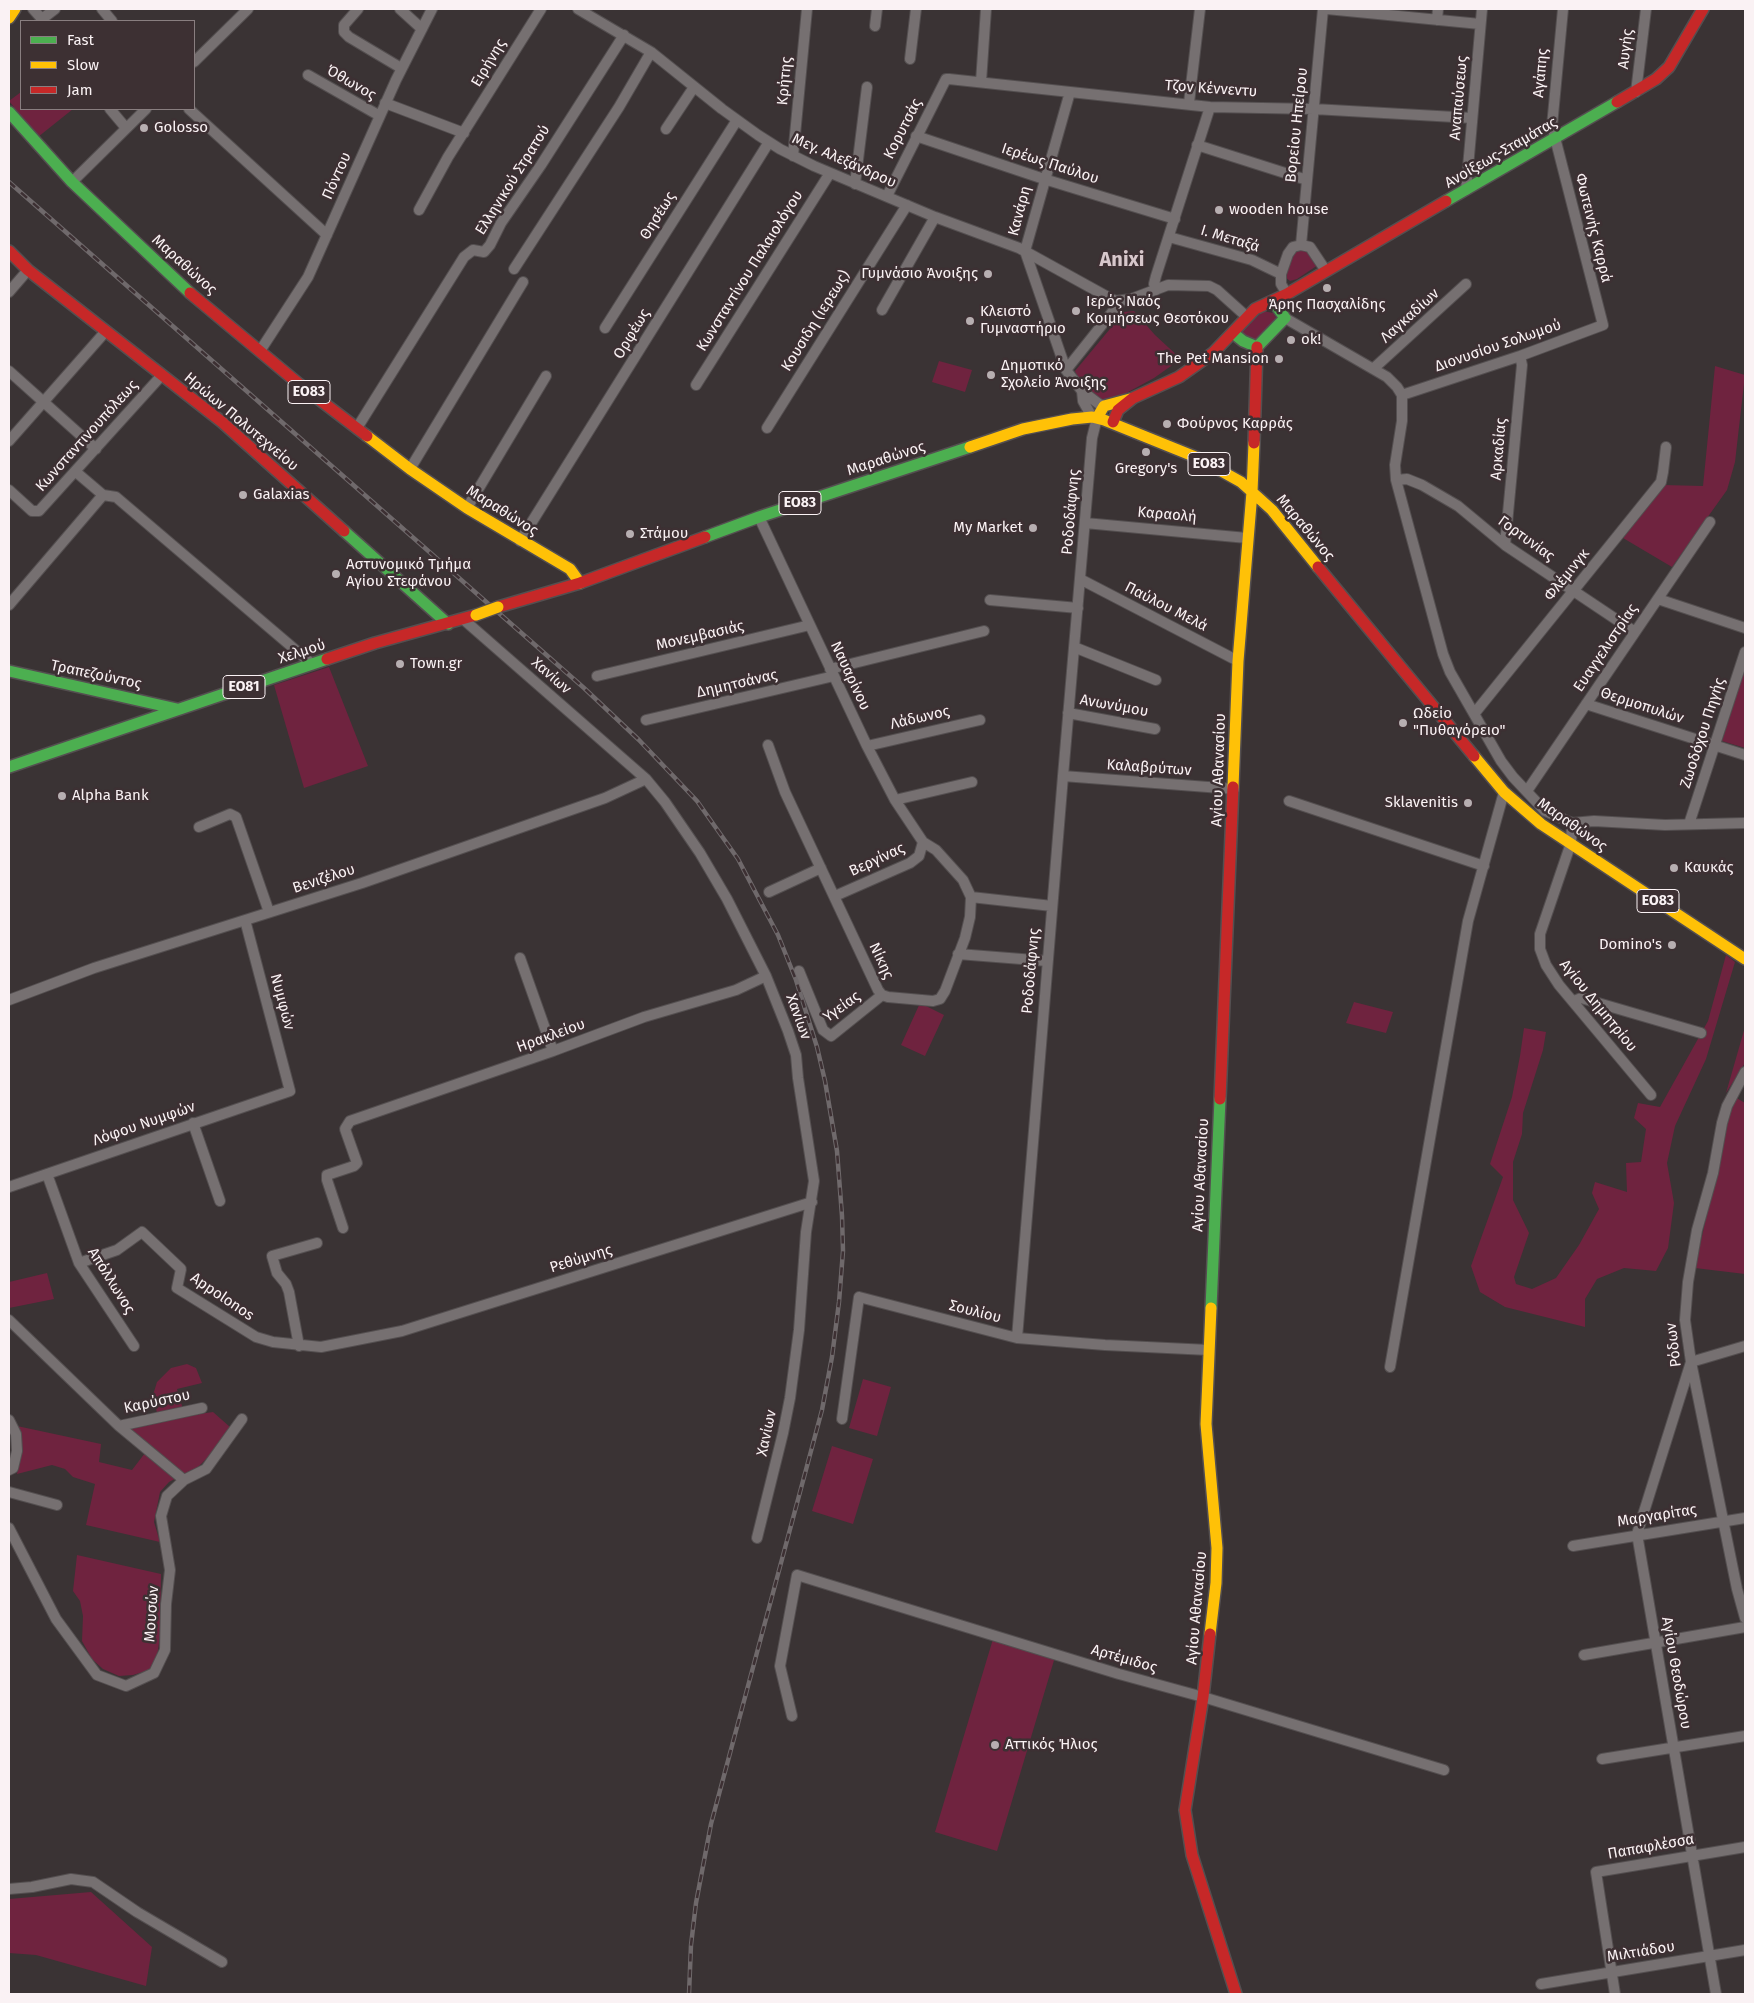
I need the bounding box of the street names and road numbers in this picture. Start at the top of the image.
street label: Αυγής [1615,28,1637,70]
street label: Ειρήνης [468,36,510,90]
street label: Αγάπης [1530,48,1552,98]
street label: Αναπαύσεως [1446,55,1472,141]
street label: Κρήτης [774,56,796,106]
street label: Όθωνος [323,62,379,104]
street label: Βορείου Ηπείρου [1282,67,1312,183]
street label: Τζον Κέννεντυ [1164,77,1258,101]
street label: Κορυτσάς [880,96,926,162]
street label: Ανοίξεως-Σταμάτας [1442,113,1560,193]
street label: Ελληνικού Στρατού [472,122,554,238]
street label: Μεγ. Αλεξάνδρου [789,130,899,192]
street label: Ιερέως Παύλου [999,140,1101,188]
street label: Πόντου [319,150,355,202]
street label: Φωτεινής Καρρά [1571,172,1615,284]
street label: Κανάρη [1005,184,1035,238]
street label: Κωνσταντίνου Παλαιολόγου [693,187,807,355]
street label: Θησέως [636,189,680,243]
street label: Ι. Μεταξά [1198,222,1262,256]
street label: Μαραθώνος [148,231,220,299]
street label: Κουσιδη (ιερεως) [778,267,854,375]
street label: Λαγκαδίων [1377,285,1443,347]
street label: Ορφέως [610,306,654,362]
street label: Διονυσίου Σολωμού [1432,316,1564,376]
street label: Ηρώων Πολυτεχνείου [180,369,302,475]
street label: Κωνσταντινουπόλεως [32,376,142,496]
road number: ΕΟ83 [288,381,330,404]
street label: Αρκαδίας [1487,417,1511,481]
street label: Μαραθώνος [845,438,927,480]
road number: ΕΟ83 [1188,452,1230,476]
street label: Ροδοδάφνης [1058,468,1084,556]
street label: Μαραθώνος [463,482,541,540]
street label: Μαραθώνος [1272,491,1338,565]
road number: ΕΟ83 [779,492,821,514]
street label: Καραολή [1137,503,1197,527]
street label: Γορτυνίας [1494,512,1558,566]
street label: Φλέμινγκ [1541,545,1593,605]
street label: Παύλου Μελά [1121,578,1211,636]
street label: Ευαγγελιστρίας [1570,601,1642,695]
street label: Μονεμβασιάς [654,617,746,655]
street label: Χελμού [276,636,328,668]
street label: Ναυαρίνου [826,639,874,713]
street label: Χανίων [527,654,575,698]
street label: Τραπεζούντος [49,657,143,693]
street label: Δημητσάνας [695,666,779,702]
street label: Ζωοδόχου Πηγής [1677,675,1729,791]
road number: ΕΟ81 [223,676,265,699]
street label: Θερμοπυλών [1598,684,1686,728]
street label: Ανωνύμου [1078,691,1150,721]
street label: Λάδωνος [888,702,952,734]
street label: Αγίου Αθανασίου [1208,713,1230,827]
street label: Καλαβρύτων [1106,756,1192,780]
street label: Μαραθώνος [1534,794,1610,856]
street label: Βεργίνας [846,839,908,881]
street label: Βενιζέλου [291,860,357,898]
road number: ΕΟ83 [1637,889,1679,912]
street label: Ροδοδάφνης [1018,927,1044,1015]
street label: Νίκης [865,940,897,982]
street label: Αγίου Δημητρίου [1555,956,1641,1056]
street label: Νυμφών [266,972,298,1032]
street label: Υγείας [820,988,864,1026]
street label: Χανίων [781,992,815,1042]
street label: Ηρακλείου [514,1015,588,1057]
street label: Λόφου Νυμφών [90,1098,198,1150]
street label: Αγίου Αθανασίου [1189,1118,1213,1232]
street label: Ρεθύμνης [548,1241,614,1277]
street label: Απόλλωνος [84,1244,138,1318]
street label: Appolonos [187,1269,257,1325]
street label: Σουλίου [947,1297,1003,1327]
street label: Ρόδων [1662,1322,1686,1368]
street label: Καρύστου [122,1386,192,1418]
street label: Χανίων [753,1408,781,1458]
street label: Μαργαρίτας [1616,1501,1698,1531]
street label: Αγίου Αθανασίου [1183,1551,1211,1665]
street label: Μουσών [141,1585,163,1643]
street label: Αγίου Θεοδώρου [1657,1616,1695,1730]
street label: Αρτέμιδος [1089,1641,1159,1677]
street label: Παπαφλέσσα [1606,1831,1696,1863]
street label: Μιλτιάδου [1606,1938,1676,1966]

